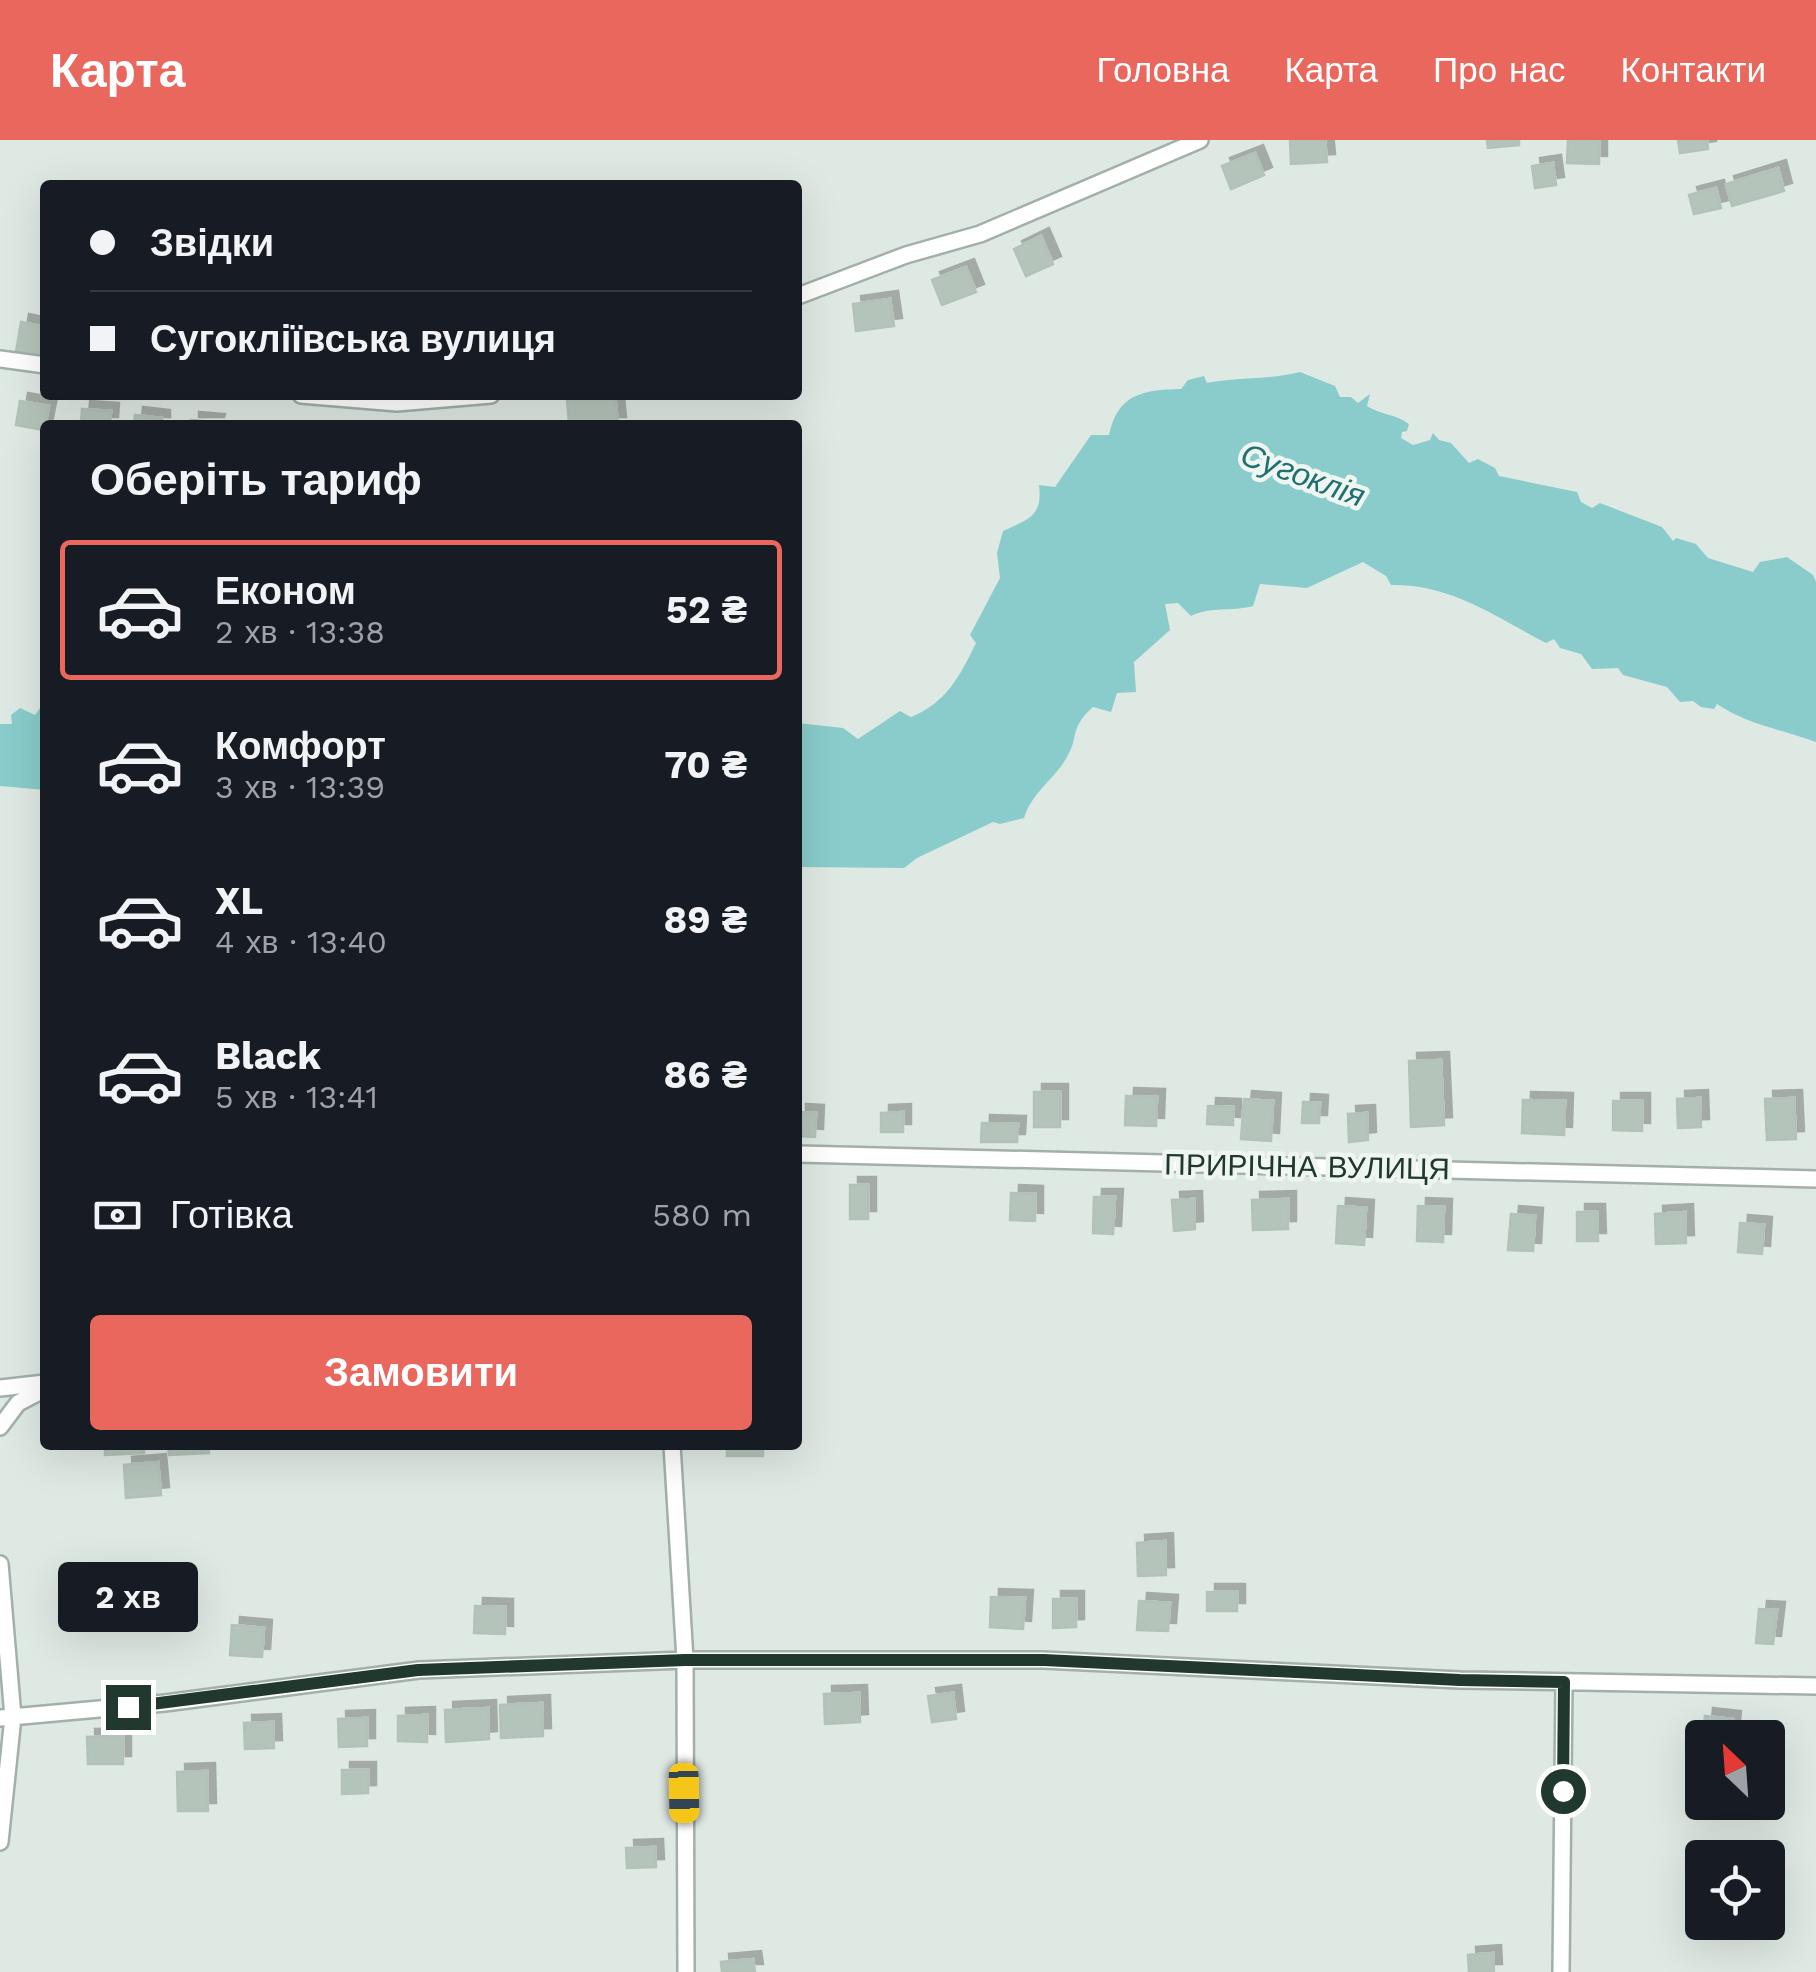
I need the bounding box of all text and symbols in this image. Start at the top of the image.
text: Карта [50,42,185,99]
text: Головна [1096,49,1229,91]
text: Карта [1284,49,1378,91]
text: Про нас [1433,49,1565,91]
text: Контакти [1620,49,1766,91]
text: Звідки [150,221,274,265]
text: Сугокліївська вулиця [150,317,556,361]
water label: Сугоклія [1236,435,1370,515]
text: Оберіть тариф [90,453,422,506]
icon: car [95,565,185,655]
text: Економ [215,569,356,613]
text: 52 ₴ [666,588,747,632]
text: 2 хв · 13:38 [215,613,385,651]
icon: car [95,720,185,810]
text: Комфорт [215,724,386,768]
text: 70 ₴ [664,743,747,787]
text: 3 хв · 13:39 [215,768,385,806]
icon: car [95,875,185,965]
text: XL [215,879,263,923]
text: 89 ₴ [664,898,747,942]
text: 4 хв · 13:40 [215,923,387,961]
icon: car [95,1030,185,1120]
text: Black [215,1034,321,1078]
text: 86 ₴ [664,1053,747,1097]
text: 5 хв · 13:41 [215,1078,378,1116]
street label: ПРИРІЧНА ВУЛИЦЯ [1164,1147,1450,1186]
icon: cash [90,1188,145,1243]
text: Готівка [170,1193,293,1237]
text: 580 m [652,1196,752,1234]
button: Замовити [90,1315,752,1430]
callout: 2 хв [58,1562,198,1632]
text: 2 хв [95,1578,161,1616]
route end [106,1685,151,1730]
north arrow [1685,1720,1785,1820]
map controls [1685,1720,1785,1940]
car [668,1763,700,1823]
route start [1541,1769,1586,1814]
button: locate [1685,1840,1785,1940]

